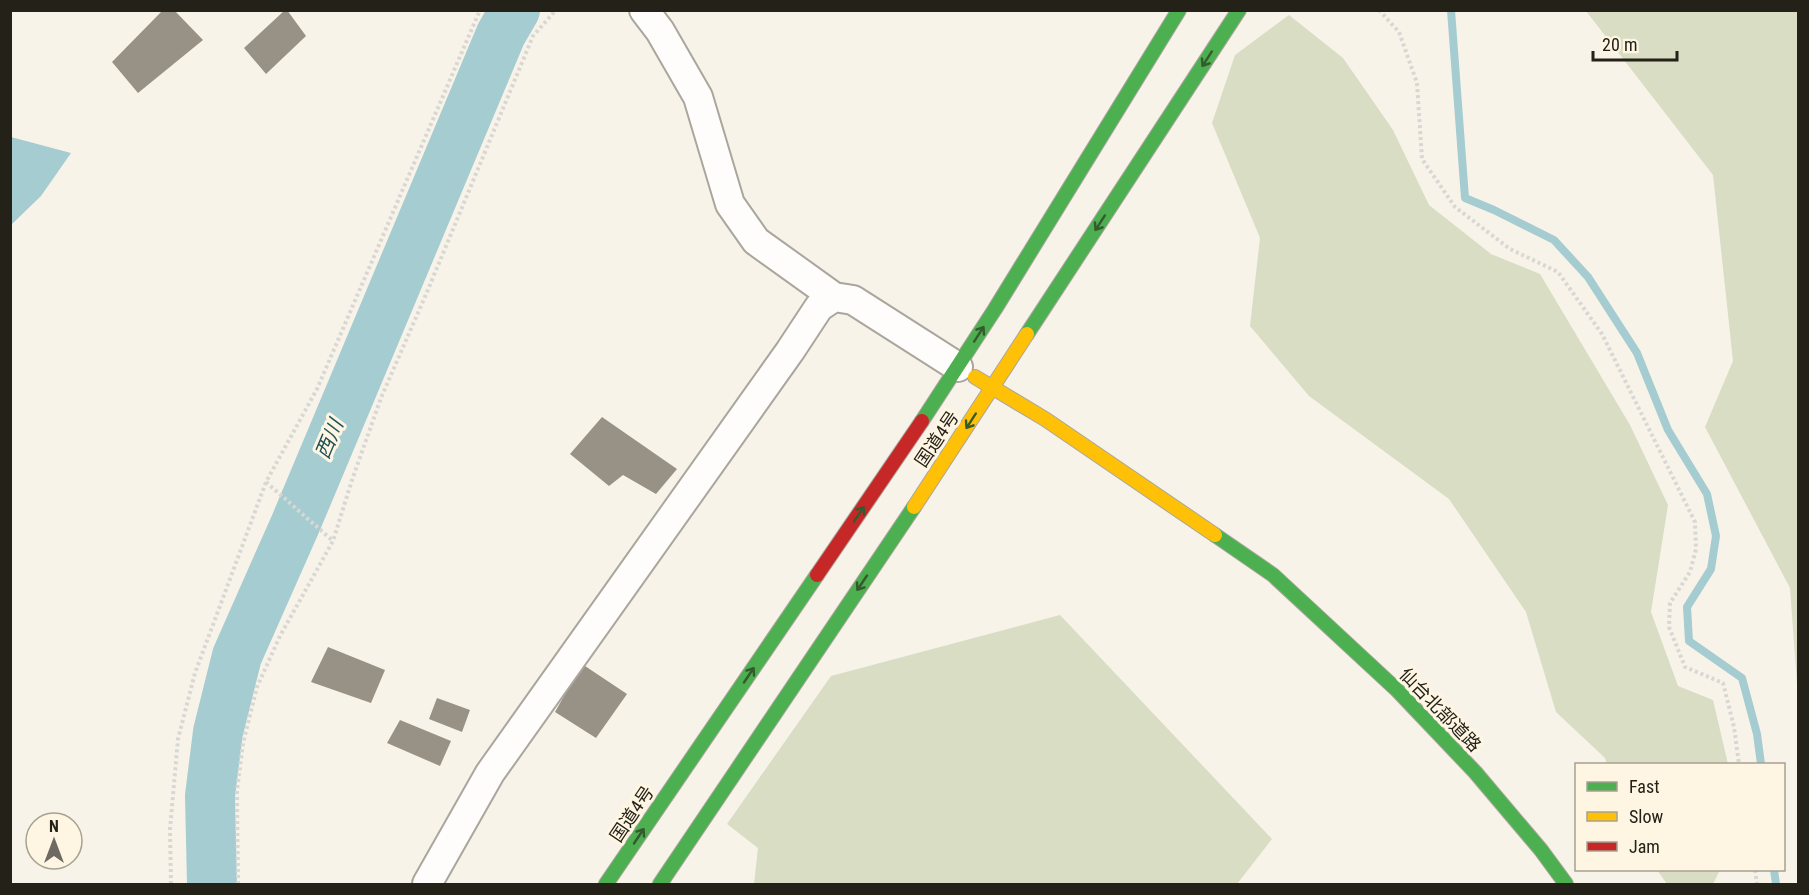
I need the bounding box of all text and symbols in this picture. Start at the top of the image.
scale bar [1593,24,1677,62]
text: 20 m [1602,34,1637,55]
one-way arrow [1201,51,1213,67]
one-way arrow [1094,214,1106,231]
one-way arrow [972,326,985,343]
street label: 国道4号 [910,407,963,471]
one-way arrow [964,412,976,429]
water label: 西川 [310,414,349,462]
one-way arrow [853,506,865,523]
one-way arrow [856,574,868,591]
street label: 仙台北部道路 [1395,664,1485,756]
one-way arrow [743,667,755,684]
legend [1575,763,1785,871]
text: Fast [1629,776,1660,797]
street label: 国道4号 [605,782,658,846]
text: Slow [1629,806,1664,827]
north arrow [24,811,84,871]
text: N [49,817,59,836]
one-way arrow [633,829,645,845]
text: Jam [1629,836,1660,857]

